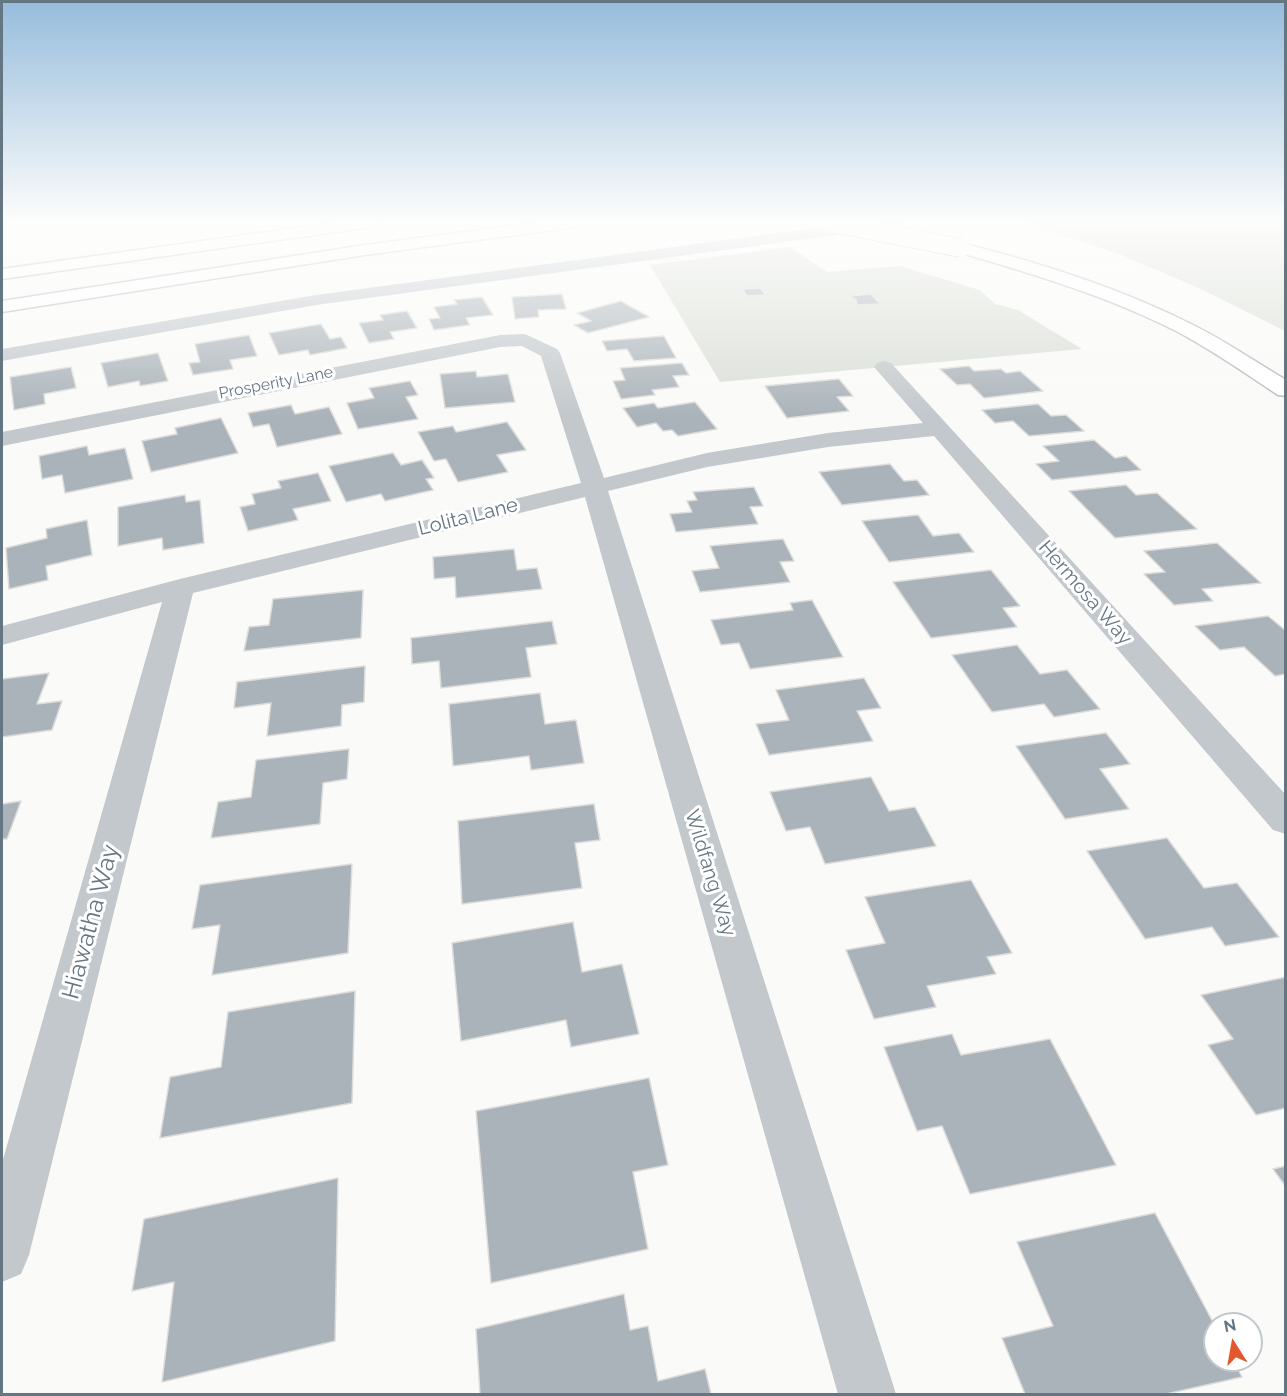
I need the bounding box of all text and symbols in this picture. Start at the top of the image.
street label: Prosperity Lane [217,363,335,403]
street label: Lolita Lane [416,493,520,541]
street label: Hermosa Way [1033,536,1137,650]
street label: Wildfang Way [679,807,741,939]
street label: Hiawatha Way [57,842,125,1002]
north arrow [1203,1312,1263,1372]
text: N [1222,1315,1238,1336]

